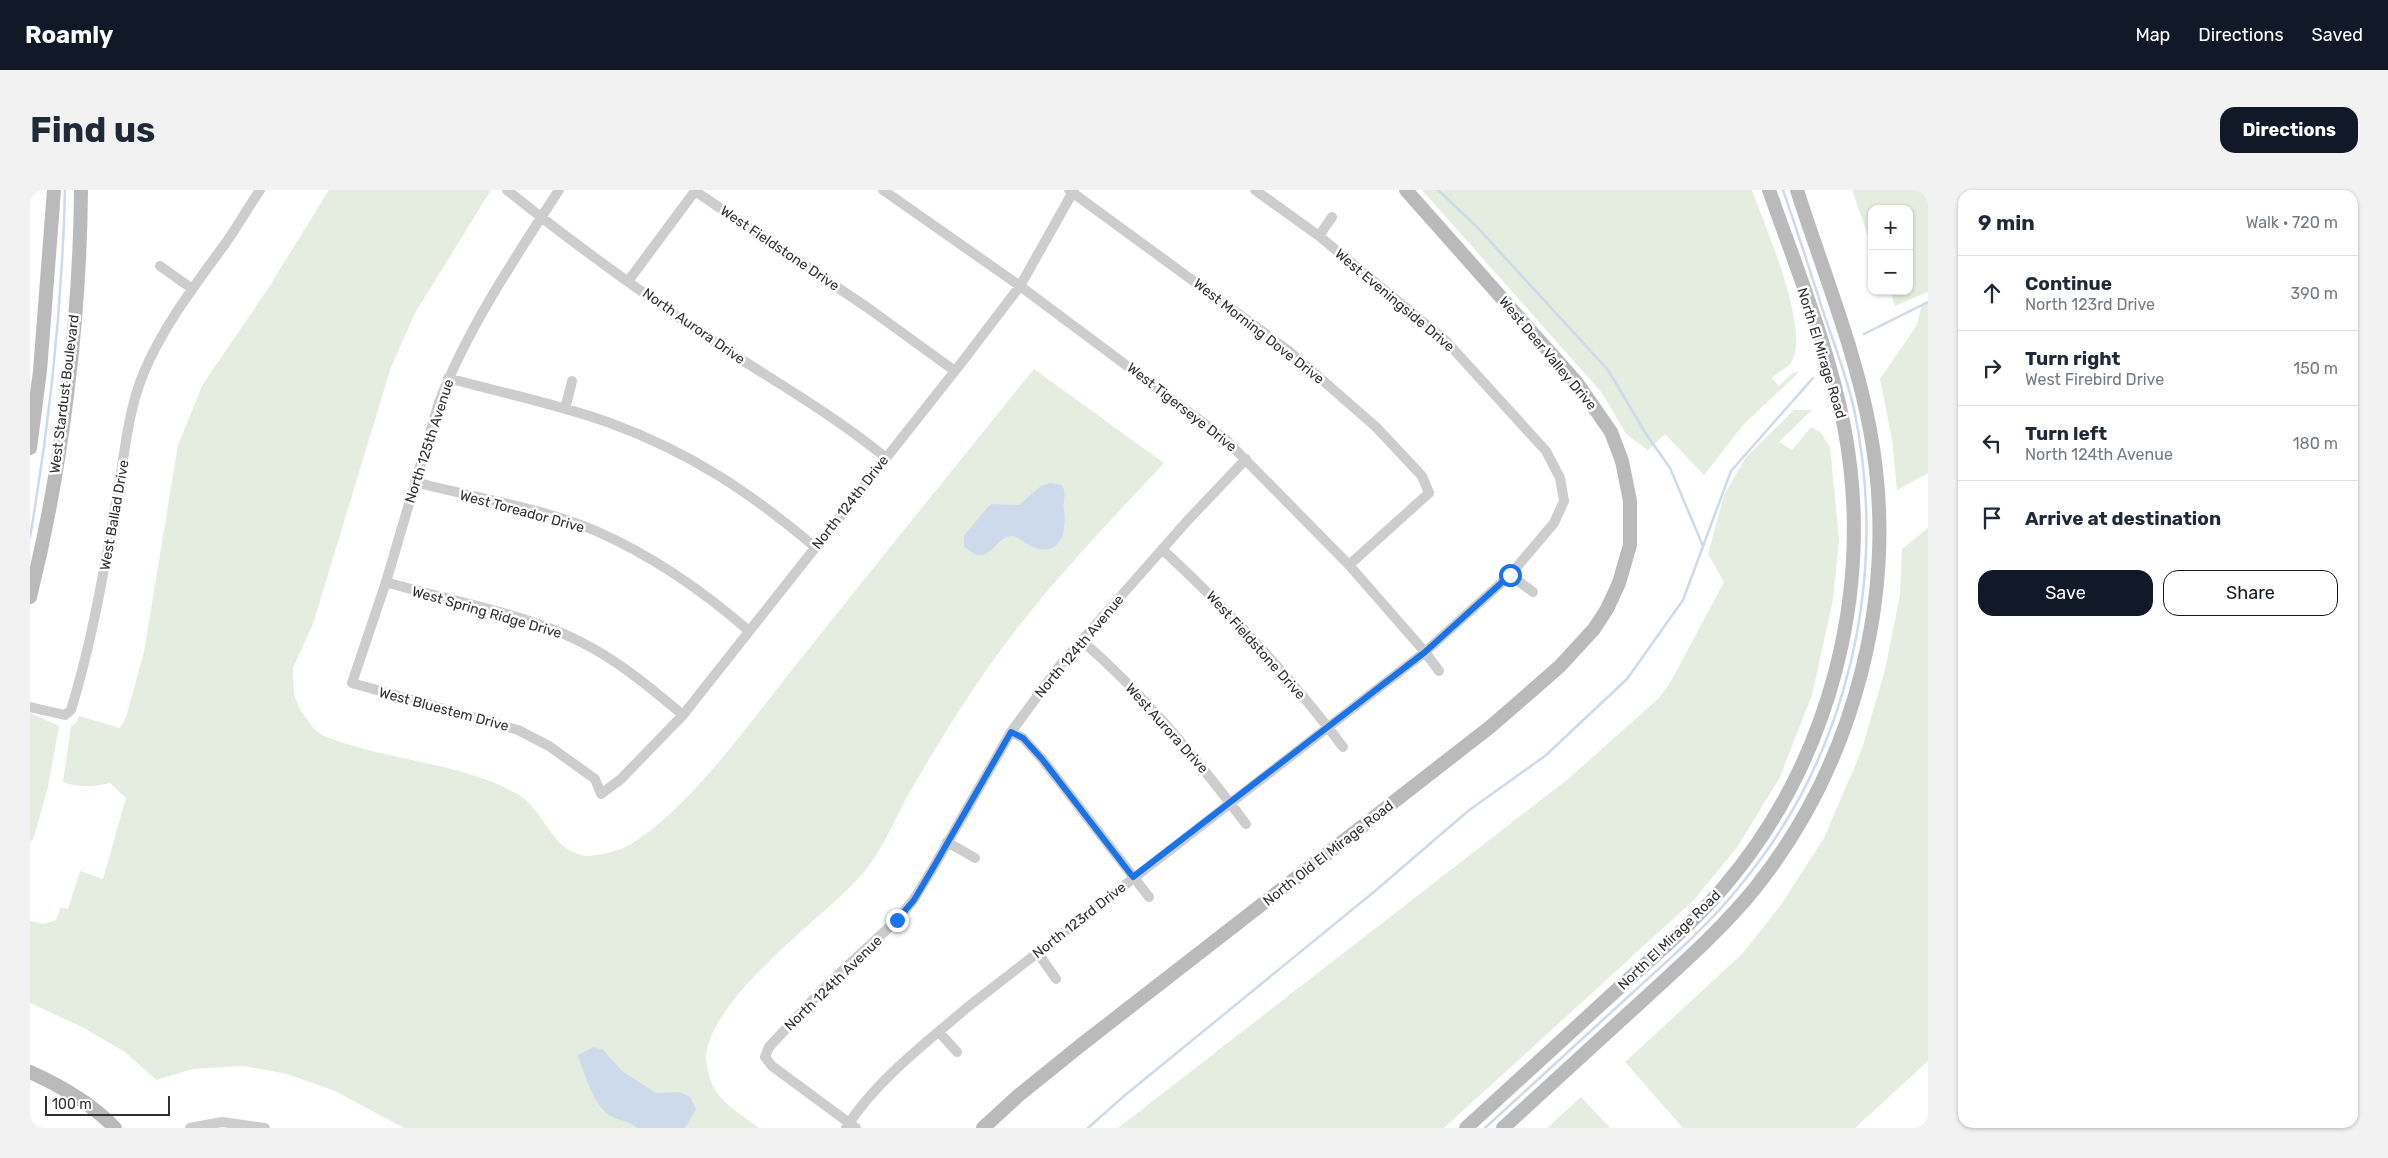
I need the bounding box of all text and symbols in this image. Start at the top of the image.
text: Roamly [25,21,113,49]
text: Map [2135,24,2170,46]
text: Directions [2198,24,2284,46]
text: Saved [2312,24,2363,46]
button: Directions [2220,107,2358,153]
text: Find us [30,109,155,151]
street label: West Fieldstone Drive [717,202,843,295]
map controls [1868,205,1913,295]
button: + [1868,205,1913,250]
text: 9 min [1978,210,2035,235]
text: Walk · 720 m [2246,213,2338,232]
street label: West Eveningside Drive [1331,245,1458,356]
button: − [1868,250,1913,295]
text: Continue [2025,272,2112,295]
street label: West Morning Dove Drive [1190,275,1328,388]
icon: ahead [1978,279,2006,307]
text: 390 m [2291,284,2338,303]
street label: North Aurora Drive [639,285,748,368]
street label: North El Mirage Road [1794,286,1850,421]
street label: West Deer Valley Drive [1495,293,1600,414]
text: North 123rd Drive [2025,295,2155,314]
street label: West Stardust Boulevard [46,314,83,475]
text: Turn right [2025,347,2120,370]
icon: right [1978,354,2006,382]
street label: West Tigerseye Drive [1123,359,1240,456]
text: 150 m [2293,359,2338,378]
text: West Firebird Drive [2025,370,2164,389]
street label: North 125th Avenue [401,377,458,505]
text: Turn left [2025,422,2107,445]
icon: left [1978,429,2006,457]
text: 180 m [2293,434,2338,453]
text: North 124th Avenue [2025,445,2173,464]
street label: North 124th Drive [808,452,892,553]
street label: West Ballad Drive [96,458,133,572]
street label: West Toreador Drive [458,487,586,536]
icon: arrive [1978,504,2006,532]
text: Arrive at destination [2025,507,2221,530]
route start [1499,564,1522,587]
button: Save [1978,570,2153,616]
button: Share [2163,570,2338,616]
street label: West Spring Ridge Drive [410,583,564,642]
street label: West Fieldstone Drive [1202,588,1309,703]
street label: North 124th Avenue [1031,591,1128,701]
street label: West Aurora Drive [1122,680,1212,777]
street label: West Bluestem Drive [377,684,511,735]
street label: North Old El Mirage Road [1260,797,1397,910]
street label: North 123rd Drive [1029,879,1129,962]
street label: North El Mirage Road [1614,887,1724,994]
route end [886,909,909,932]
street label: North 124th Avenue [781,932,886,1034]
scale bar [45,1093,170,1116]
text: 100 m [52,1096,92,1113]

